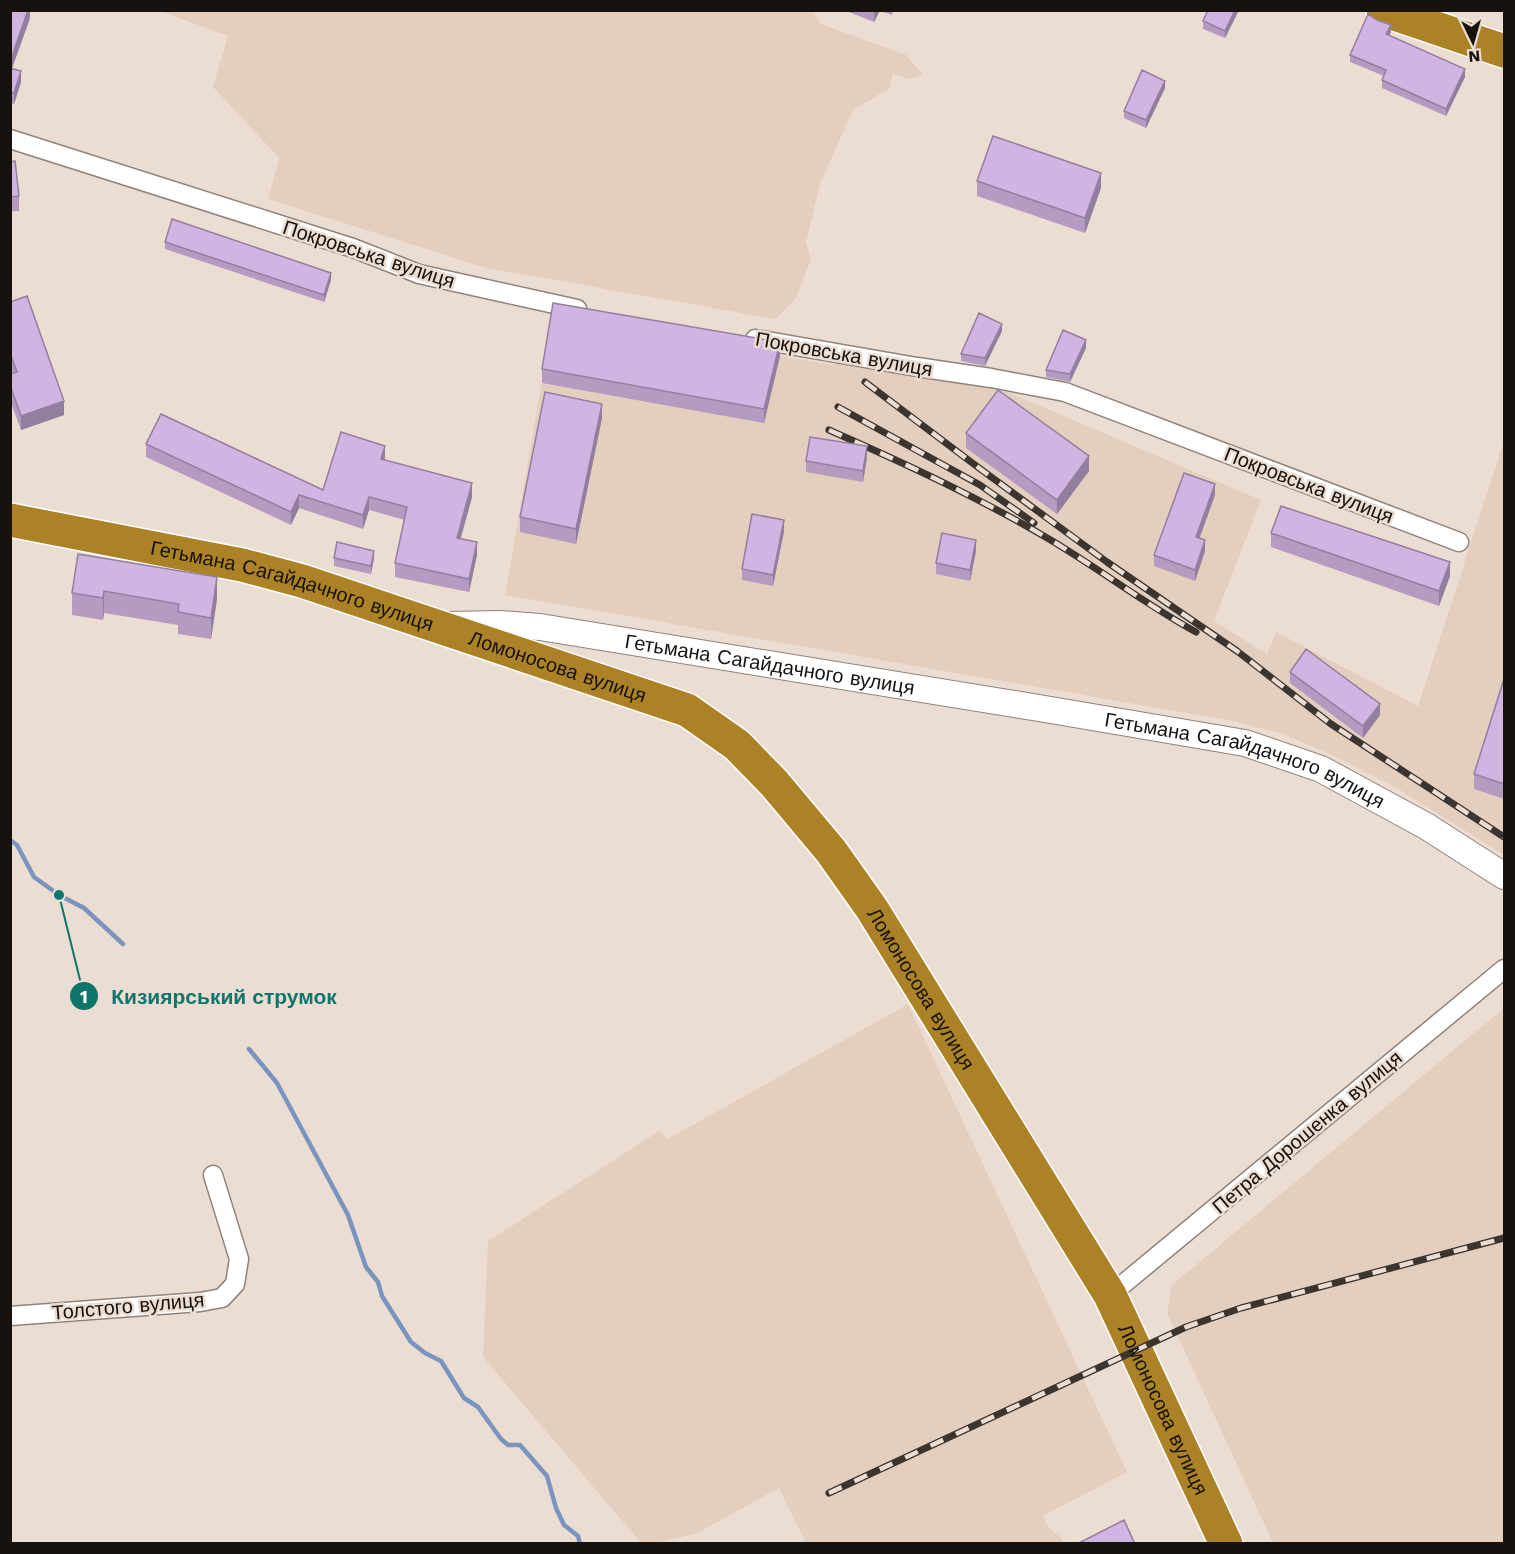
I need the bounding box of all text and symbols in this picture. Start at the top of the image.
north arrow [1443,12,1503,72]
text: N [1468,46,1481,66]
street label: Покровська вулиця [280,215,458,293]
street label: Покровська вулиця [754,327,934,381]
street label: Покровська вулиця [1221,442,1397,528]
street label: Гетьмана Сагайдачного вулиця [149,536,437,636]
street label: Ломоносова вулиця [466,626,650,708]
street label: Гетьмана Сагайдачного вулиця [623,629,916,700]
street label: Гетьмана Сагайдачного вулиця [1103,707,1389,813]
street label: Ломоносова вулиця [862,903,980,1074]
callout: Кизиярський струмок [69,977,348,1016]
text: Кизиярський струмок [111,984,337,1009]
text: 1 [80,986,88,1007]
street label: Петра Дорошенка вулиця [1207,1046,1407,1218]
street label: Толстого вулиця [51,1287,205,1325]
street label: Ломоносова вулиця [1113,1320,1213,1499]

